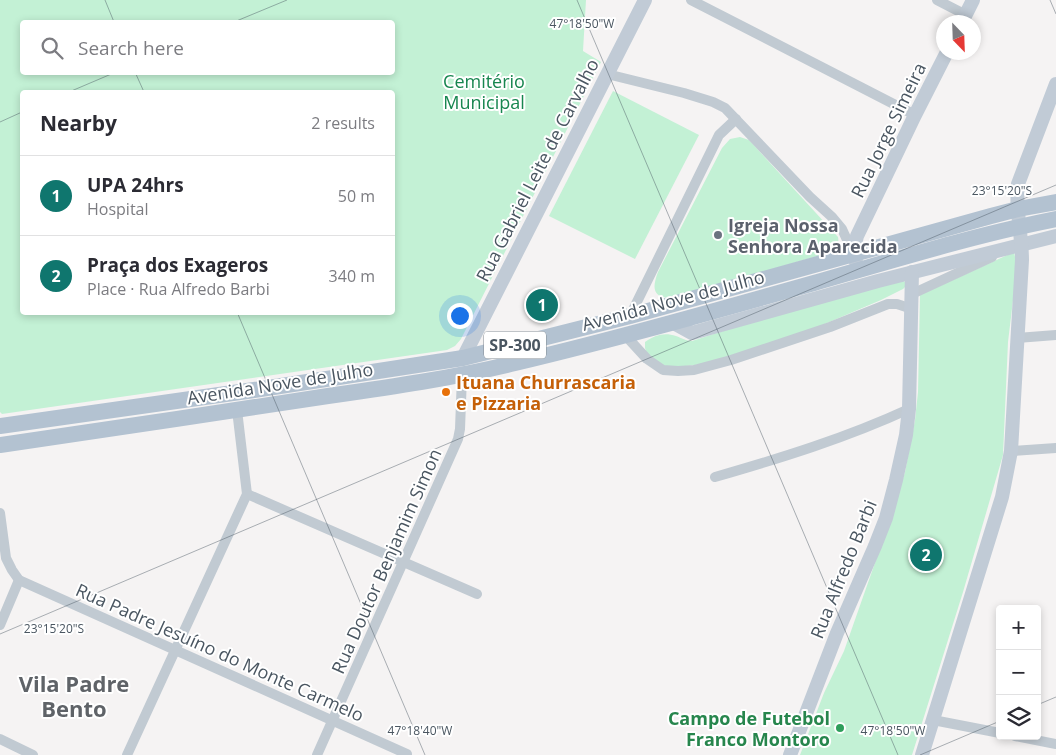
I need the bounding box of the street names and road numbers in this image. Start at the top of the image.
street label: Rua Gabriel Leite de Carvalho [470,54,604,286]
street label: Rua Jorge Simeira [845,58,931,202]
street label: Avenida Nove de Julho [579,264,767,336]
road number: SP-300 [484,332,546,358]
street label: Avenida Nove de Julho [185,356,375,410]
street label: Rua Doutor Benjamim Simon [325,445,447,677]
street label: Rua Alfredo Barbi [804,496,882,642]
street label: Rua Padre Jesuíno do Monte Carmelo [72,577,368,727]

